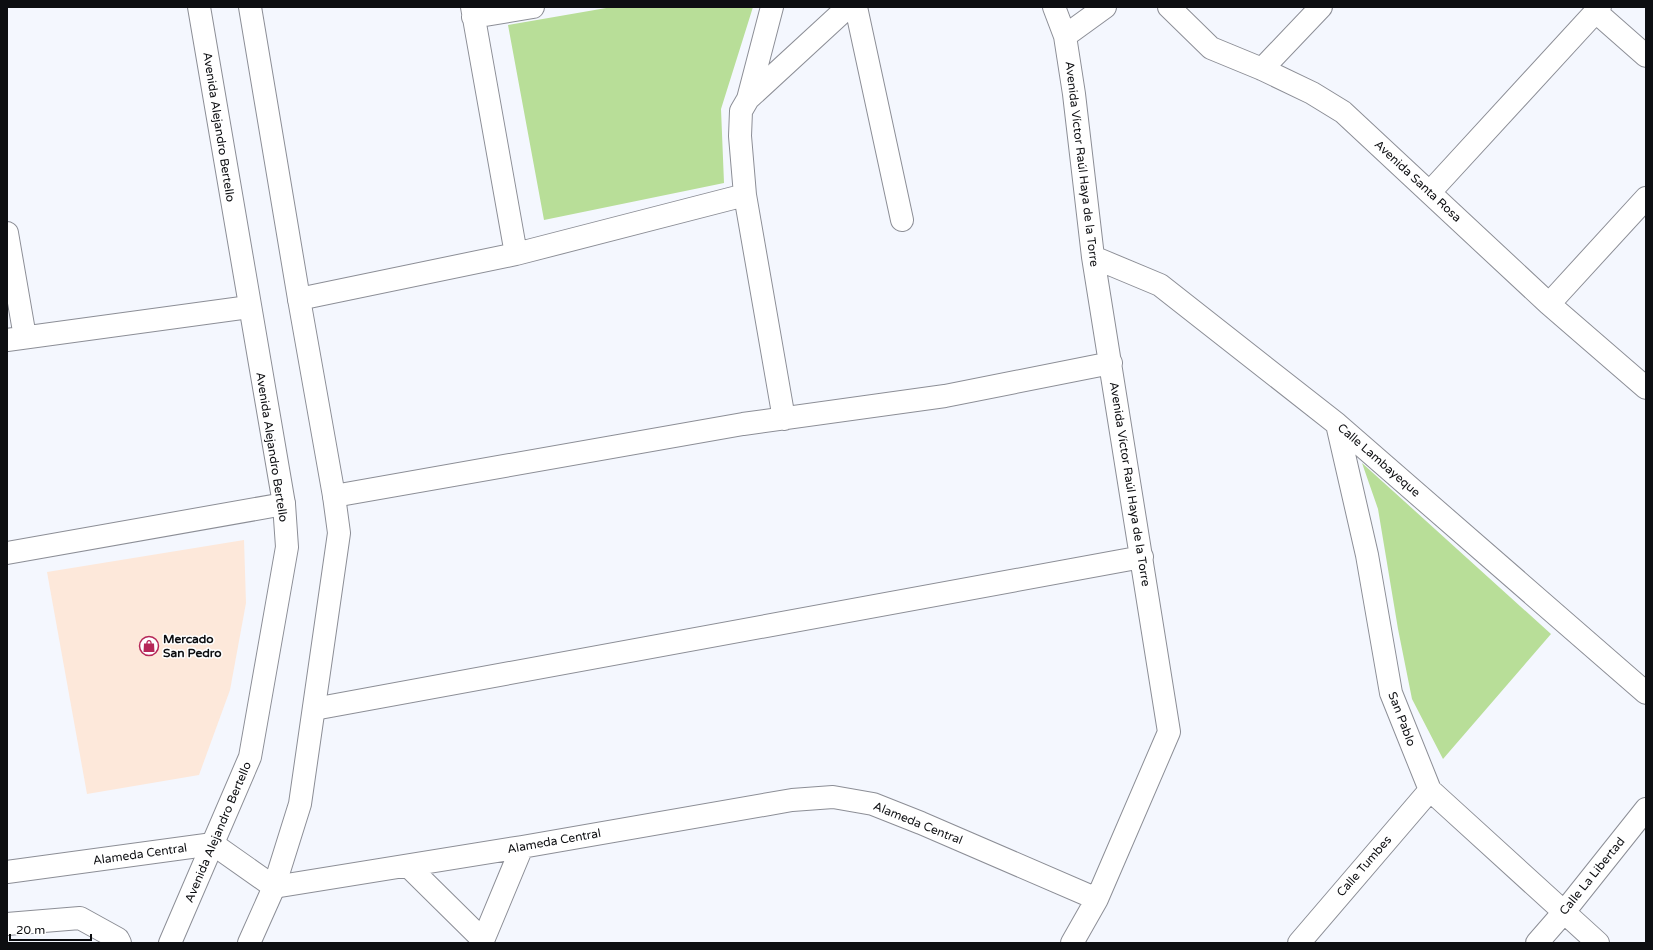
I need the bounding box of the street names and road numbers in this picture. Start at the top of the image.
street label: Avenida Alejandro Bertello [200,51,238,203]
street label: Avenida Víctor Raúl Haya de la Torre [1062,60,1102,268]
street label: Avenida Santa Rosa [1372,137,1464,225]
street label: Avenida Alejandro Bertello [253,371,291,523]
street label: Avenida Víctor Raúl Haya de la Torre [1107,381,1153,588]
street label: Calle Lambayeque [1335,420,1423,500]
street label: San Pablo [1385,690,1419,748]
street label: Avenida Alejandro Bertello [182,759,254,905]
street label: Alameda Central [871,799,965,847]
street label: Alameda Central [506,826,602,856]
street label: Calle Tumbes [1334,833,1394,899]
street label: Calle La Libertad [1557,834,1627,918]
street label: Alameda Central [92,840,188,868]

